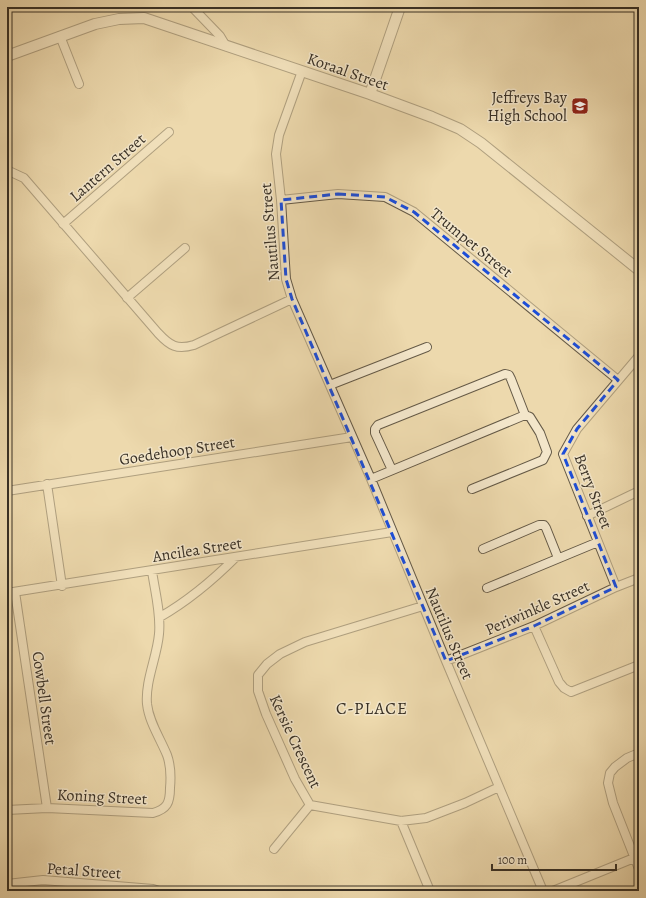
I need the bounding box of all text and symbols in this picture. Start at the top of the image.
street label: Koraal Street [304,48,391,96]
place label: Jeffreys Bay High School [488,87,568,127]
school or university icon: Jeffreys Bay High School [570,96,590,116]
street label: Lantern Street [65,129,150,207]
street label: Nautilus Street [255,182,285,282]
street label: Trumpet Street [426,203,517,283]
street label: Goedehoop Street [118,431,237,471]
street label: Berry Street [569,451,617,532]
street label: Ancilea Street [150,532,243,568]
street label: Periwinkle Street [482,575,593,641]
street label: Nautilus Street [420,584,478,683]
street label: Cowbell Street [27,650,61,746]
street label: Kersie Crescent [264,691,326,792]
district label: C-PLACE [336,697,408,720]
street label: Koning Street [56,784,148,810]
scale bar [492,846,616,872]
text: 100 m [498,852,527,868]
street label: Petal Street [46,857,122,885]

